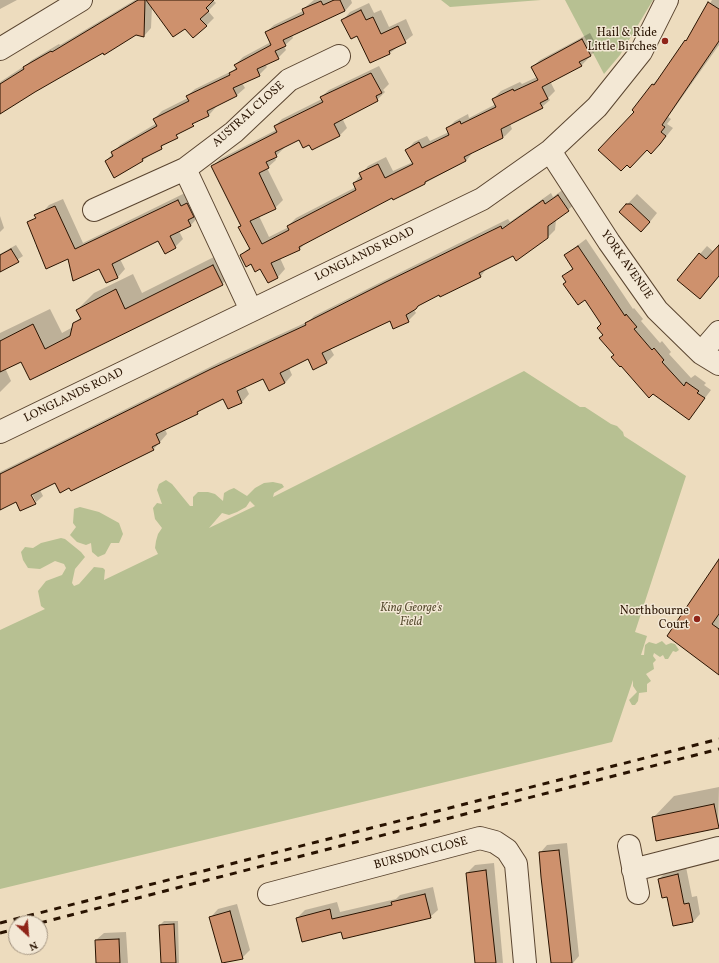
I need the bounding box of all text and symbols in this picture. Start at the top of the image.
place label: Hail & Ride Little Birches [588,27,657,55]
marker: Hail & Ride Little Birches [660,36,670,46]
street label: AUSTRAL CLOSE [210,79,288,151]
street label: LONGLANDS ROAD [313,225,417,285]
street label: YORK AVENUE [597,228,655,302]
street label: LONGLANDS ROAD [22,366,126,426]
park label: King George's Field [380,602,442,630]
place label: Northbourne Court [620,605,689,633]
marker: Northbourne Court [692,614,702,624]
street label: BURSDON CLOSE [373,835,469,873]
north arrow [8,915,48,955]
text: N [26,937,40,954]

